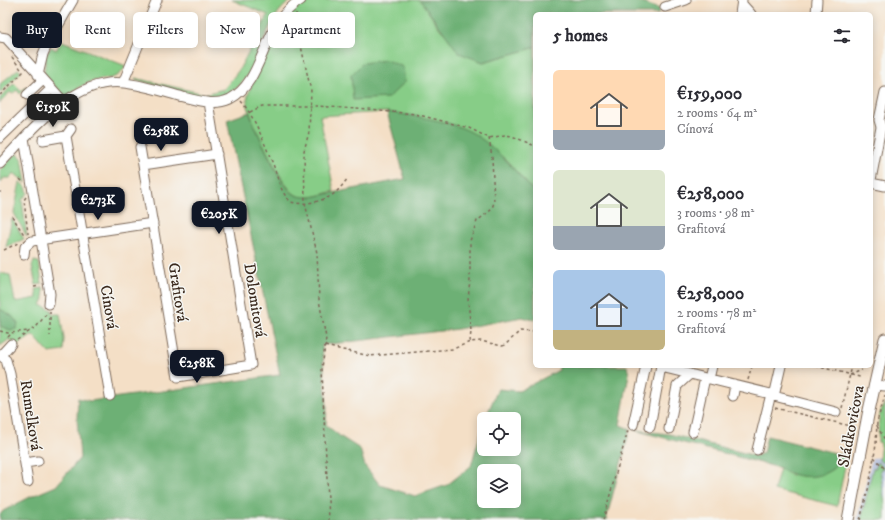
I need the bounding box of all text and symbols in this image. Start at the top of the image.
chip: Buy [12,12,62,48]
chip: Rent [70,12,125,48]
chip: Filters [133,12,198,48]
chip: New [206,12,260,48]
chip: Apartment [268,12,355,48]
text: 5 homes [553,25,608,47]
icon: filters [831,25,853,47]
text: €159,000 [677,83,742,105]
icon: home [585,86,633,134]
pin: €159K [25,94,81,128]
text: €159K [36,99,70,115]
text: 2 rooms · 64 m² [677,105,757,121]
pin: €258K [133,118,189,152]
text: Cínová [677,121,713,137]
text: €258K [143,123,179,139]
text: €258,000 [677,183,744,205]
icon: home [585,186,633,234]
pin: €273K [70,187,126,221]
text: €273K [81,192,115,208]
pin: €205K [191,201,247,235]
text: 3 rooms · 98 m² [677,205,754,221]
text: €205K [201,206,237,222]
text: Grafitová [677,221,726,237]
street label: Grafitová [163,261,193,323]
street label: Dolomitová [239,262,271,339]
text: €258,000 [677,283,744,305]
street label: Cínová [96,284,122,331]
icon: home [585,286,633,334]
text: 2 rooms · 78 m² [677,305,756,321]
text: Grafitová [677,321,726,337]
pin: €258K [169,350,225,384]
text: €258K [179,355,215,371]
street label: Rumelková [16,378,46,452]
street label: Sládkovičova [833,383,869,469]
map controls [477,412,521,508]
button: locate [477,412,521,456]
button: layers [477,464,521,508]

